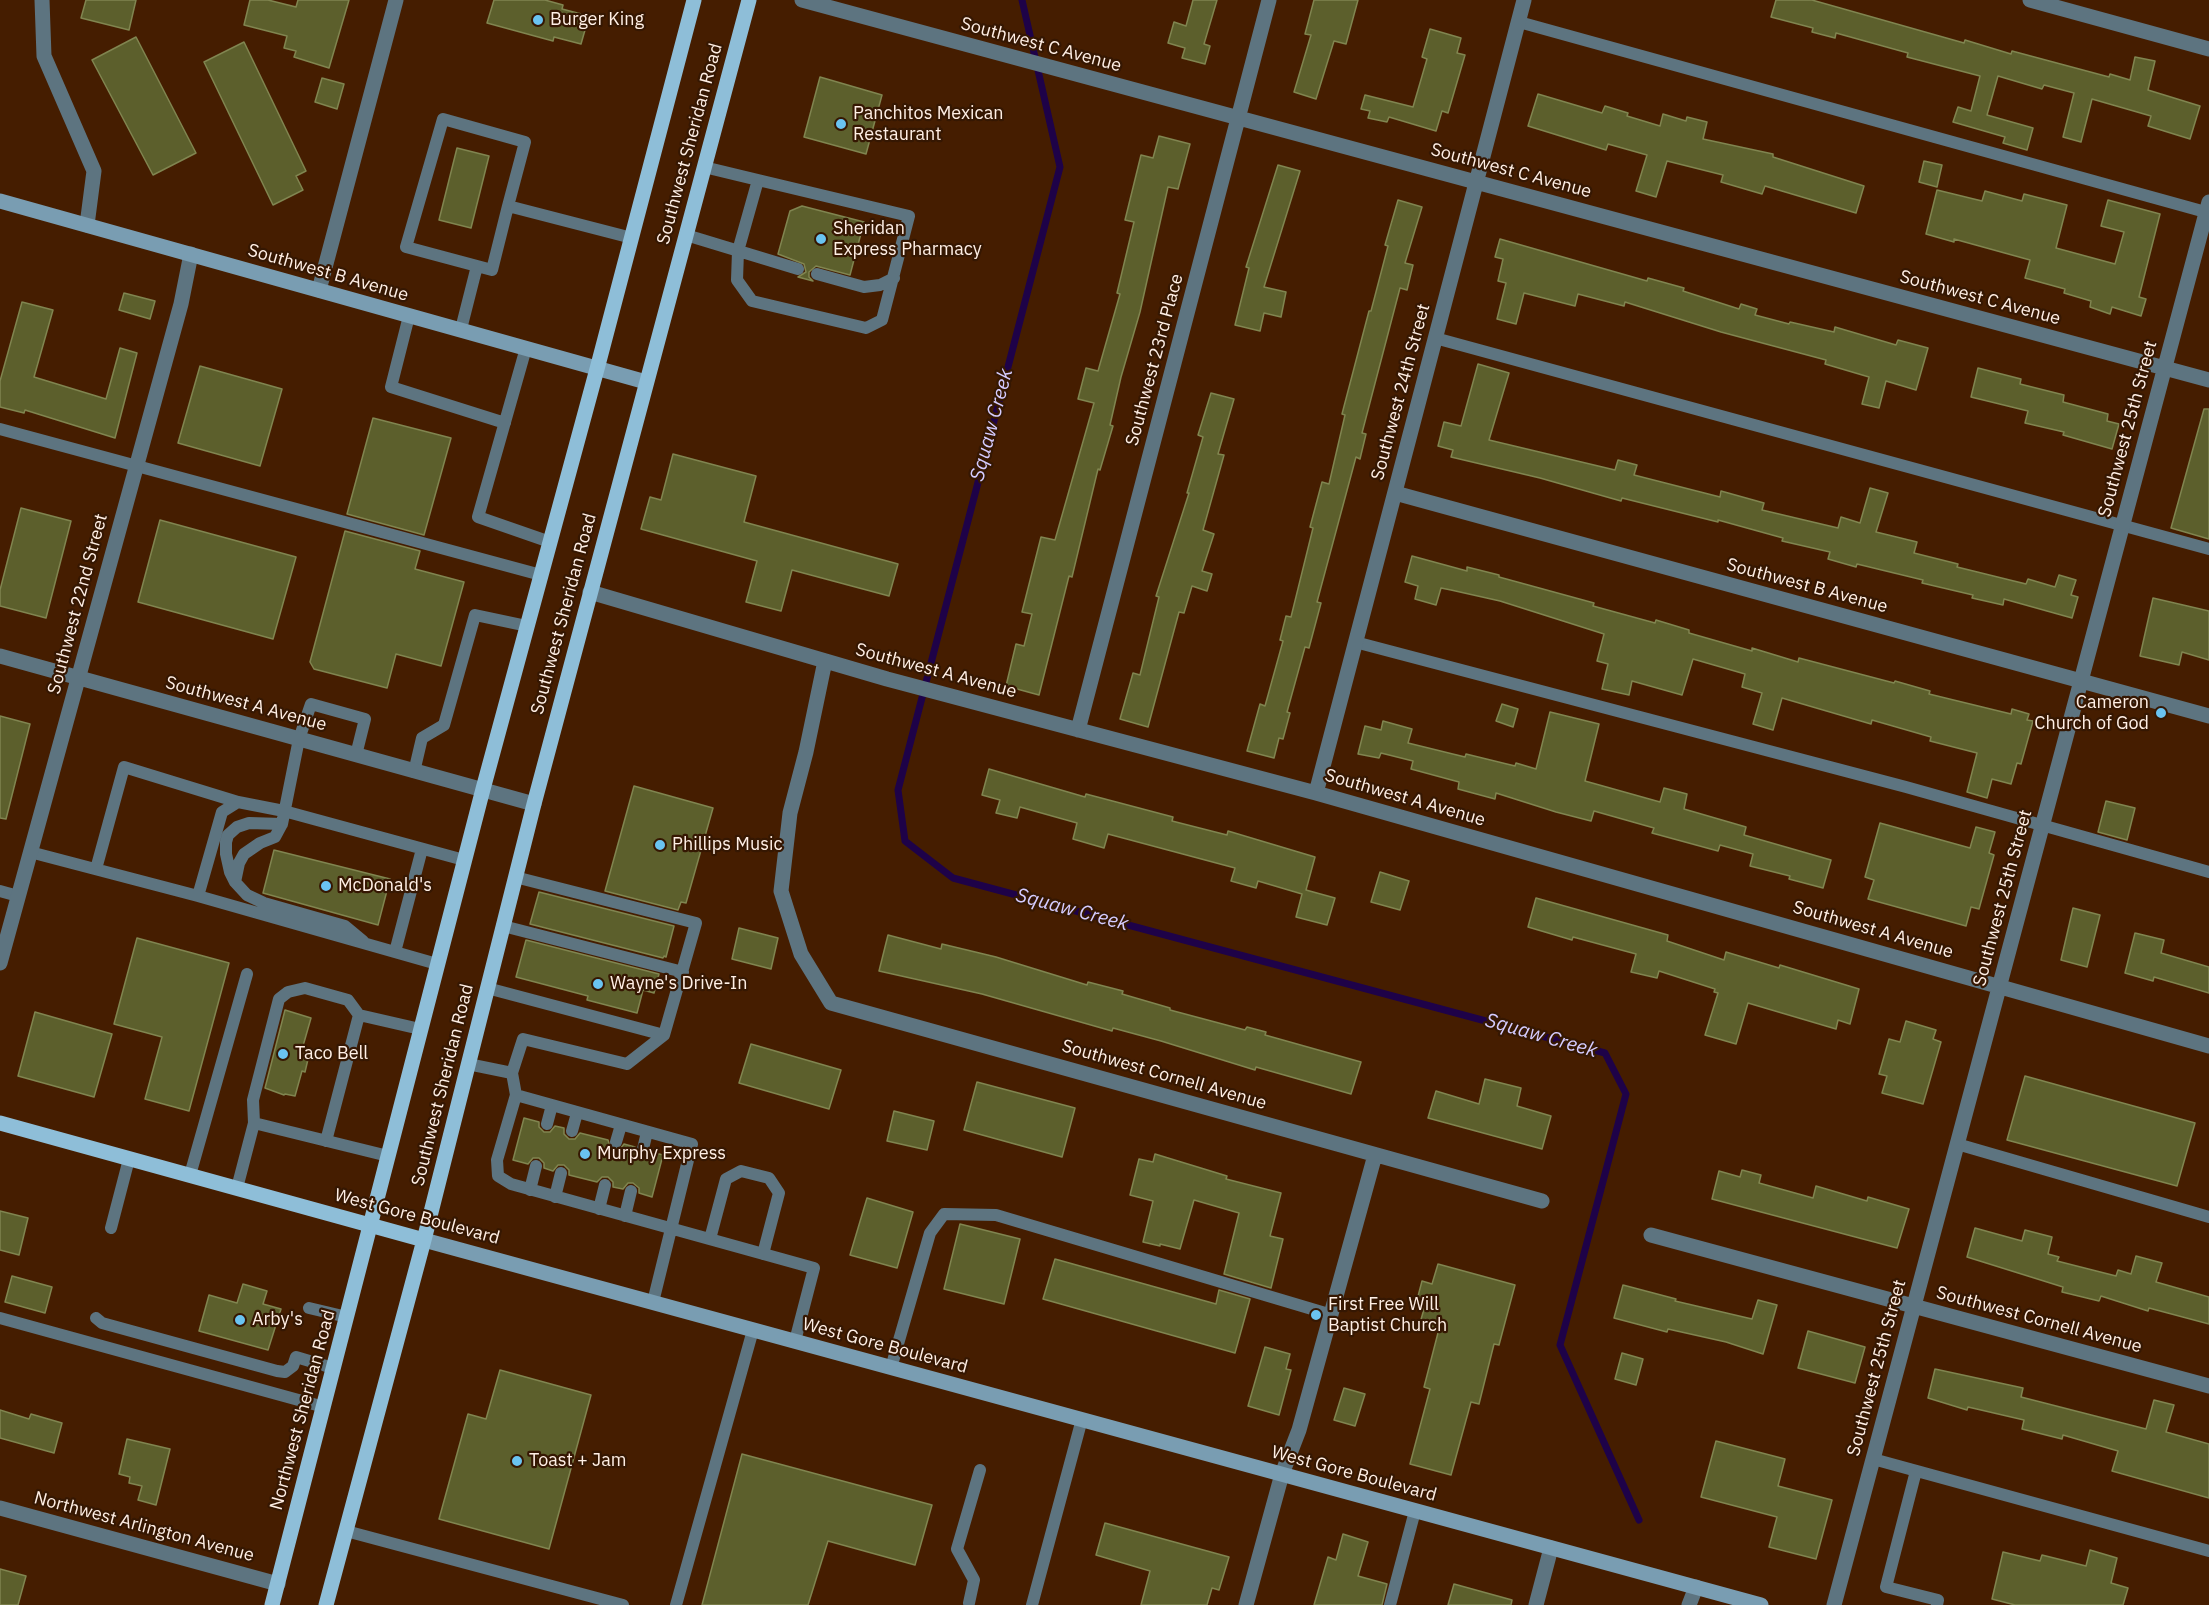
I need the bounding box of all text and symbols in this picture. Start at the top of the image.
place label: Burger King [550,9,644,31]
marker: Burger King [531,13,545,27]
street label: Southwest C Avenue [958,13,1124,77]
street label: Southwest Sheridan Road [653,41,727,247]
place label: Panchitos Mexican Restaurant [853,103,1003,146]
marker: Panchitos Mexican Restaurant [834,117,848,131]
street label: Southwest C Avenue [1428,139,1594,203]
place label: Sheridan Express Pharmacy [833,218,982,260]
marker: Sheridan Express Pharmacy [814,232,828,246]
street label: Southwest B Avenue [245,240,411,306]
street label: Southwest C Avenue [1897,266,2063,330]
street label: Southwest 23rd Place [1122,272,1188,448]
street label: Southwest 24th Street [1367,301,1435,483]
street label: Southwest 25th Street [2094,338,2162,520]
water label: Squaw Creek [965,366,1019,484]
street label: Southwest 22nd Street [44,511,112,697]
street label: Southwest Sheridan Road [527,511,601,717]
street label: Southwest B Avenue [1724,554,1890,618]
street label: Southwest A Avenue [853,639,1019,703]
street label: Southwest A Avenue [163,672,329,736]
place label: Cameron Church of God [2034,692,2149,734]
marker: Cameron Church of God [2154,706,2168,720]
street label: Southwest A Avenue [1322,765,1488,831]
street label: Southwest 25th Street [1969,807,2037,989]
place label: Phillips Music [672,834,782,856]
marker: Phillips Music [653,838,667,852]
place label: McDonald's [338,875,432,897]
marker: McDonald's [319,879,333,893]
water label: Squaw Creek [1013,883,1131,937]
street label: Southwest A Avenue [1790,897,1956,963]
place label: Wayne's Drive-In [610,973,748,995]
marker: Wayne's Drive-In [591,977,605,991]
street label: Southwest Sheridan Road [407,982,479,1188]
water label: Squaw Creek [1482,1009,1600,1063]
street label: Southwest Cornell Avenue [1059,1035,1269,1115]
place label: Taco Bell [295,1043,368,1065]
marker: Taco Bell [276,1047,290,1061]
place label: Murphy Express [597,1143,726,1165]
marker: Murphy Express [578,1147,592,1161]
street label: West Gore Boulevard [332,1185,502,1249]
street label: Southwest 25th Street [1843,1277,1911,1459]
street label: Southwest Cornell Avenue [1934,1282,2144,1358]
place label: First Free Will Baptist Church [1328,1294,1447,1336]
street label: Northwest Sheridan Road [266,1308,340,1512]
marker: First Free Will Baptist Church [1309,1308,1323,1322]
place label: Arby's [252,1309,303,1331]
marker: Arby's [233,1313,247,1327]
street label: West Gore Boulevard [800,1314,970,1378]
street label: West Gore Boulevard [1269,1442,1439,1506]
place label: Toast + Jam [529,1450,627,1472]
marker: Toast + Jam [510,1454,524,1468]
street label: Northwest Arlington Avenue [32,1487,256,1567]

